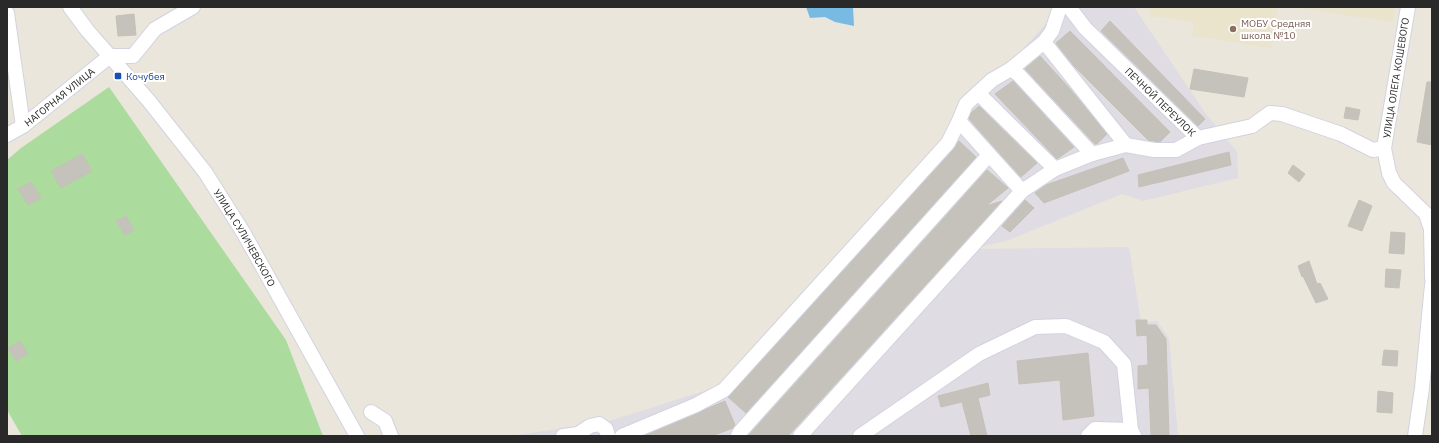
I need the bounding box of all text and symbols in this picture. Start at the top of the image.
place label: МОБУ Средняя школа №10 [1241,17,1311,42]
street label: УЛИЦА ОЛЕГА КОШЕВОГО [1380,17,1412,139]
marker: МОБУ Средняя школа №10 [1228,24,1238,34]
street label: НАГОРНАЯ УЛИЦА [21,64,98,129]
street label: ПЕЧНОЙ ПЕРЕУЛОК [1123,64,1199,139]
place label: Кочубея [126,70,165,83]
marker: Кочубея [113,71,123,81]
street label: УЛИЦА СУЛИЧЕВСКОГО [211,186,279,289]

